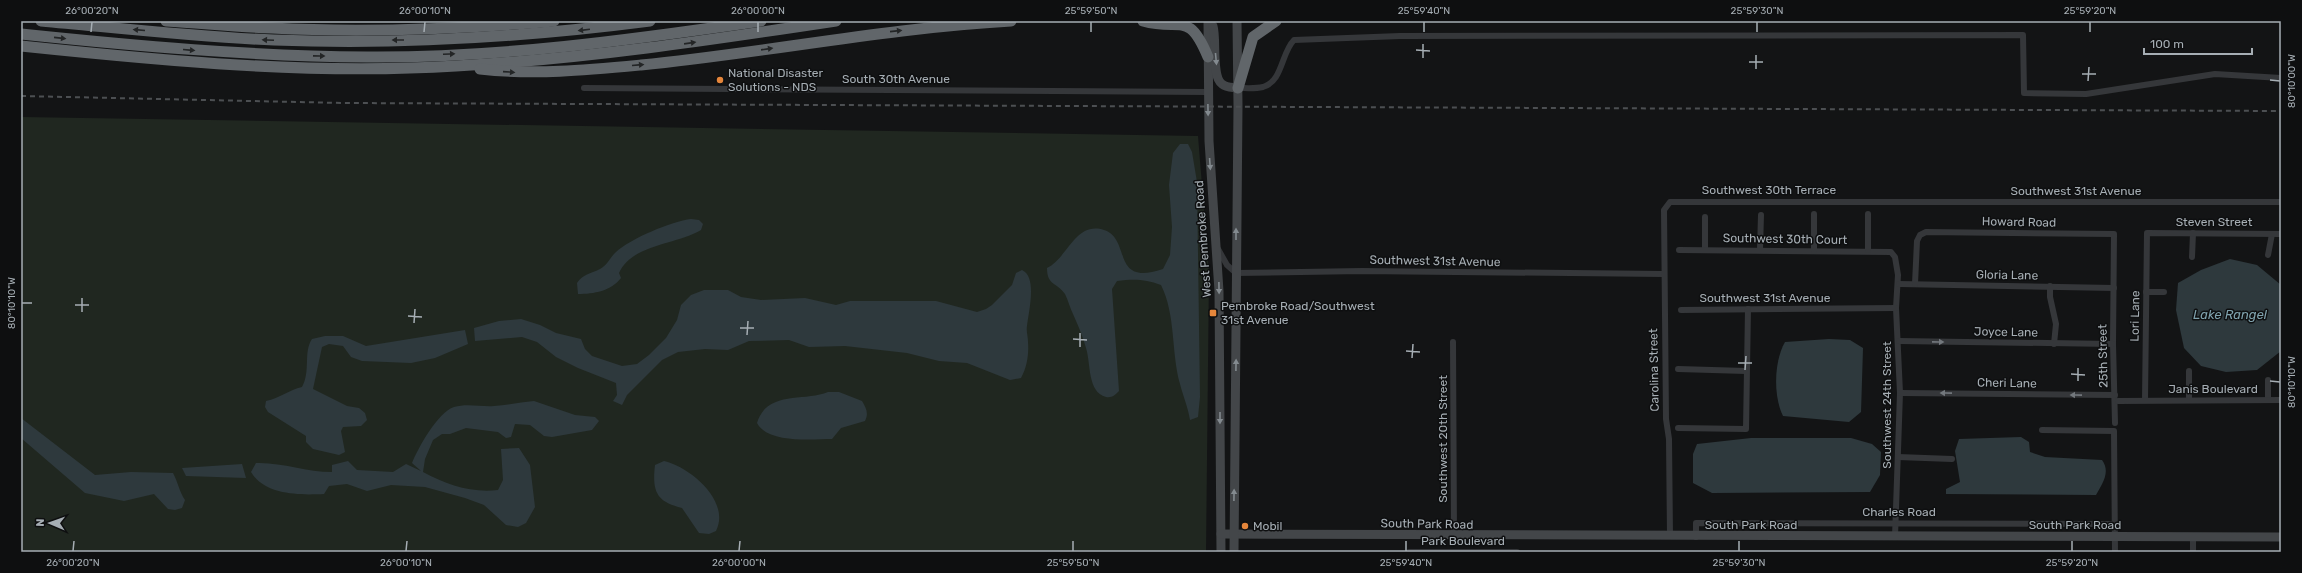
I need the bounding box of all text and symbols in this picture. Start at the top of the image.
text: 26°00'20"N [65,5,119,17]
text: 26°00'10"N [399,5,451,17]
text: 26°00'00"N [731,5,785,17]
text: 25°59'50"N [1065,5,1117,17]
text: 25°59'40"N [1398,5,1450,17]
text: 25°59'30"N [1731,5,1783,17]
text: 25°59'20"N [2064,5,2116,17]
one-way arrow [578,26,590,33]
one-way arrow [133,27,145,33]
one-way arrow [890,28,902,35]
scale bar [2144,30,2252,56]
one-way arrow [54,35,66,41]
one-way arrow [262,36,274,43]
one-way arrow [391,37,404,43]
text: 100 m [2150,37,2184,51]
one-way arrow [684,40,696,46]
one-way arrow [183,46,195,53]
one-way arrow [761,46,773,52]
one-way arrow [443,51,456,57]
one-way arrow [313,53,326,59]
one-way arrow [1212,53,1219,65]
text: 80°10'00"W [2286,54,2298,108]
one-way arrow [632,62,644,68]
place label: National Disaster Solutions - NDS [728,66,824,94]
one-way arrow [503,68,515,75]
street label: South 30th Avenue [842,72,950,86]
marker: National Disaster Solutions - NDS [715,75,725,85]
one-way arrow [1205,104,1211,117]
one-way arrow [1207,158,1214,170]
street label: West Pembroke Road [1192,180,1214,298]
street label: Southwest 30th Terrace [1702,183,1836,197]
street label: Southwest 31st Avenue [2010,184,2142,198]
street label: Howard Road [1982,214,2056,230]
street label: Steven Street [2176,215,2253,229]
one-way arrow [1233,227,1239,240]
street label: Southwest 30th Court [1723,231,1848,247]
street label: Southwest 31st Avenue [1369,253,1501,269]
street label: Gloria Lane [1976,267,2039,283]
text: 80°10'10"W [6,277,18,329]
one-way arrow [1216,282,1222,295]
street label: Lori Lane [2128,290,2142,342]
street label: Southwest 31st Avenue [1699,291,1831,305]
place label: Pembroke Road/Southwest 31st Avenue [1221,299,1375,327]
water label: Lake Rangel [2193,307,2268,323]
marker: Pembroke Road/Southwest 31st Avenue [1208,308,1218,318]
street label: Joyce Lane [1974,324,2039,340]
street label: 25th Street [2095,324,2111,388]
street label: Carolina Street [1646,328,1662,412]
one-way arrow [1932,339,1945,345]
street label: Southwest 24th Street [1880,341,1894,469]
text: 80°10'10"W [2286,356,2298,408]
one-way arrow [1233,358,1239,371]
street label: Southwest 20th Street [1436,375,1450,503]
street label: Cheri Lane [1977,375,2037,391]
street label: Janis Boulevard [2168,382,2258,396]
one-way arrow [1939,390,1952,396]
one-way arrow [2069,392,2082,398]
one-way arrow [1217,412,1223,425]
one-way arrow [1231,489,1238,501]
north arrow [30,503,70,543]
street label: Charles Road [1862,505,1936,519]
street label: South Park Road [1381,516,1473,532]
text: N [34,518,47,527]
street label: South Park Road [1705,518,1797,532]
street label: South Park Road [2029,518,2121,532]
place label: Mobil [1253,519,1282,533]
marker: Mobil [1240,521,1250,531]
street label: Park Boulevard [1421,534,1505,548]
text: 26°00'20"N [46,557,100,569]
text: 26°00'10"N [380,557,432,569]
text: 26°00'00"N [712,557,766,569]
text: 25°59'50"N [1047,557,1099,569]
text: 25°59'40"N [1380,557,1432,569]
text: 25°59'30"N [1713,557,1765,569]
text: 25°59'20"N [2046,557,2098,569]

